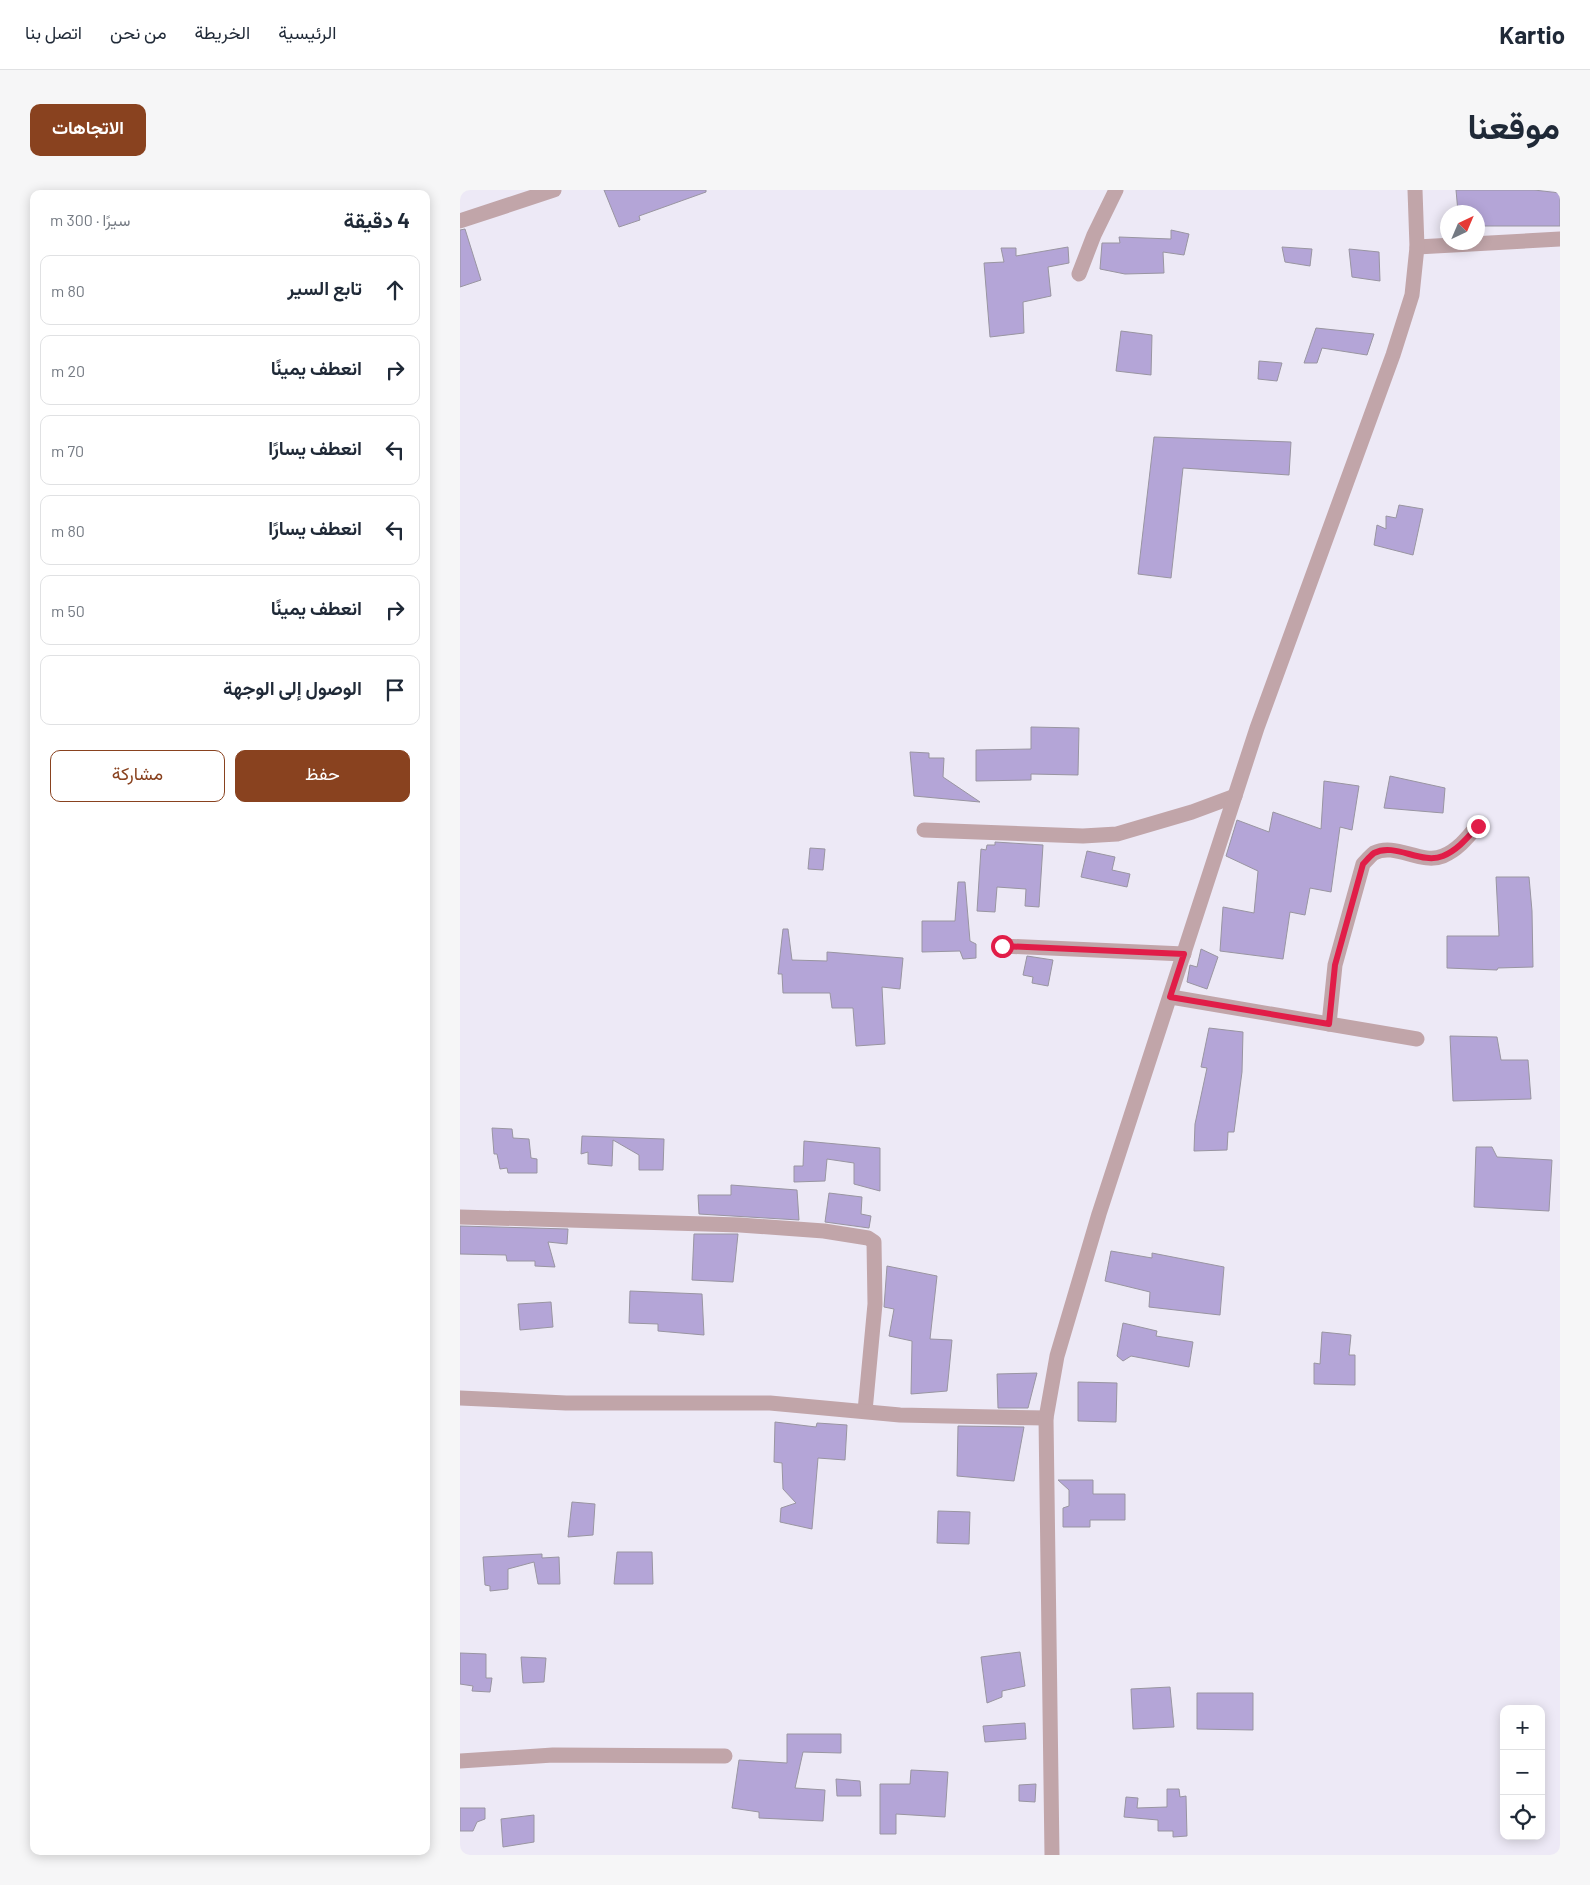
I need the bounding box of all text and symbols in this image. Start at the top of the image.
text: Kartio [1499,20,1565,49]
text: اتصل بنا [25,21,82,43]
text: من نحن [110,21,167,43]
text: الخريطة [195,21,250,43]
text: الرئيسية [278,21,336,43]
button: الاتجاهات [30,104,146,156]
text: موقعنا [1467,104,1560,146]
north arrow [1440,205,1485,250]
text: 4 دقيقة [344,207,410,232]
text: سيرًا · 300 m [50,210,130,229]
text: تابع السير [287,276,362,299]
icon: ahead [381,276,409,304]
text: 80 m [51,281,85,300]
text: انعطف يمينًا [271,356,362,379]
icon: right [381,356,409,384]
text: 20 m [51,361,85,380]
text: انعطف يسارًا [268,436,362,459]
icon: left [381,436,409,464]
text: 70 m [51,441,84,460]
text: انعطف يسارًا [268,516,362,539]
icon: left [381,516,409,544]
text: 80 m [51,521,85,540]
text: انعطف يمينًا [271,596,362,619]
icon: right [381,596,409,624]
text: 50 m [51,601,85,620]
text: الوصول إلى الوجهة [223,676,362,699]
icon: arrive [381,676,409,704]
button: مشاركة [50,750,225,802]
button: حفظ [235,750,410,802]
route end [1467,815,1490,838]
route start [991,935,1014,958]
map controls [1500,1705,1545,1840]
button: + [1500,1705,1545,1750]
button: − [1500,1750,1545,1795]
button: locate [1500,1795,1545,1840]

